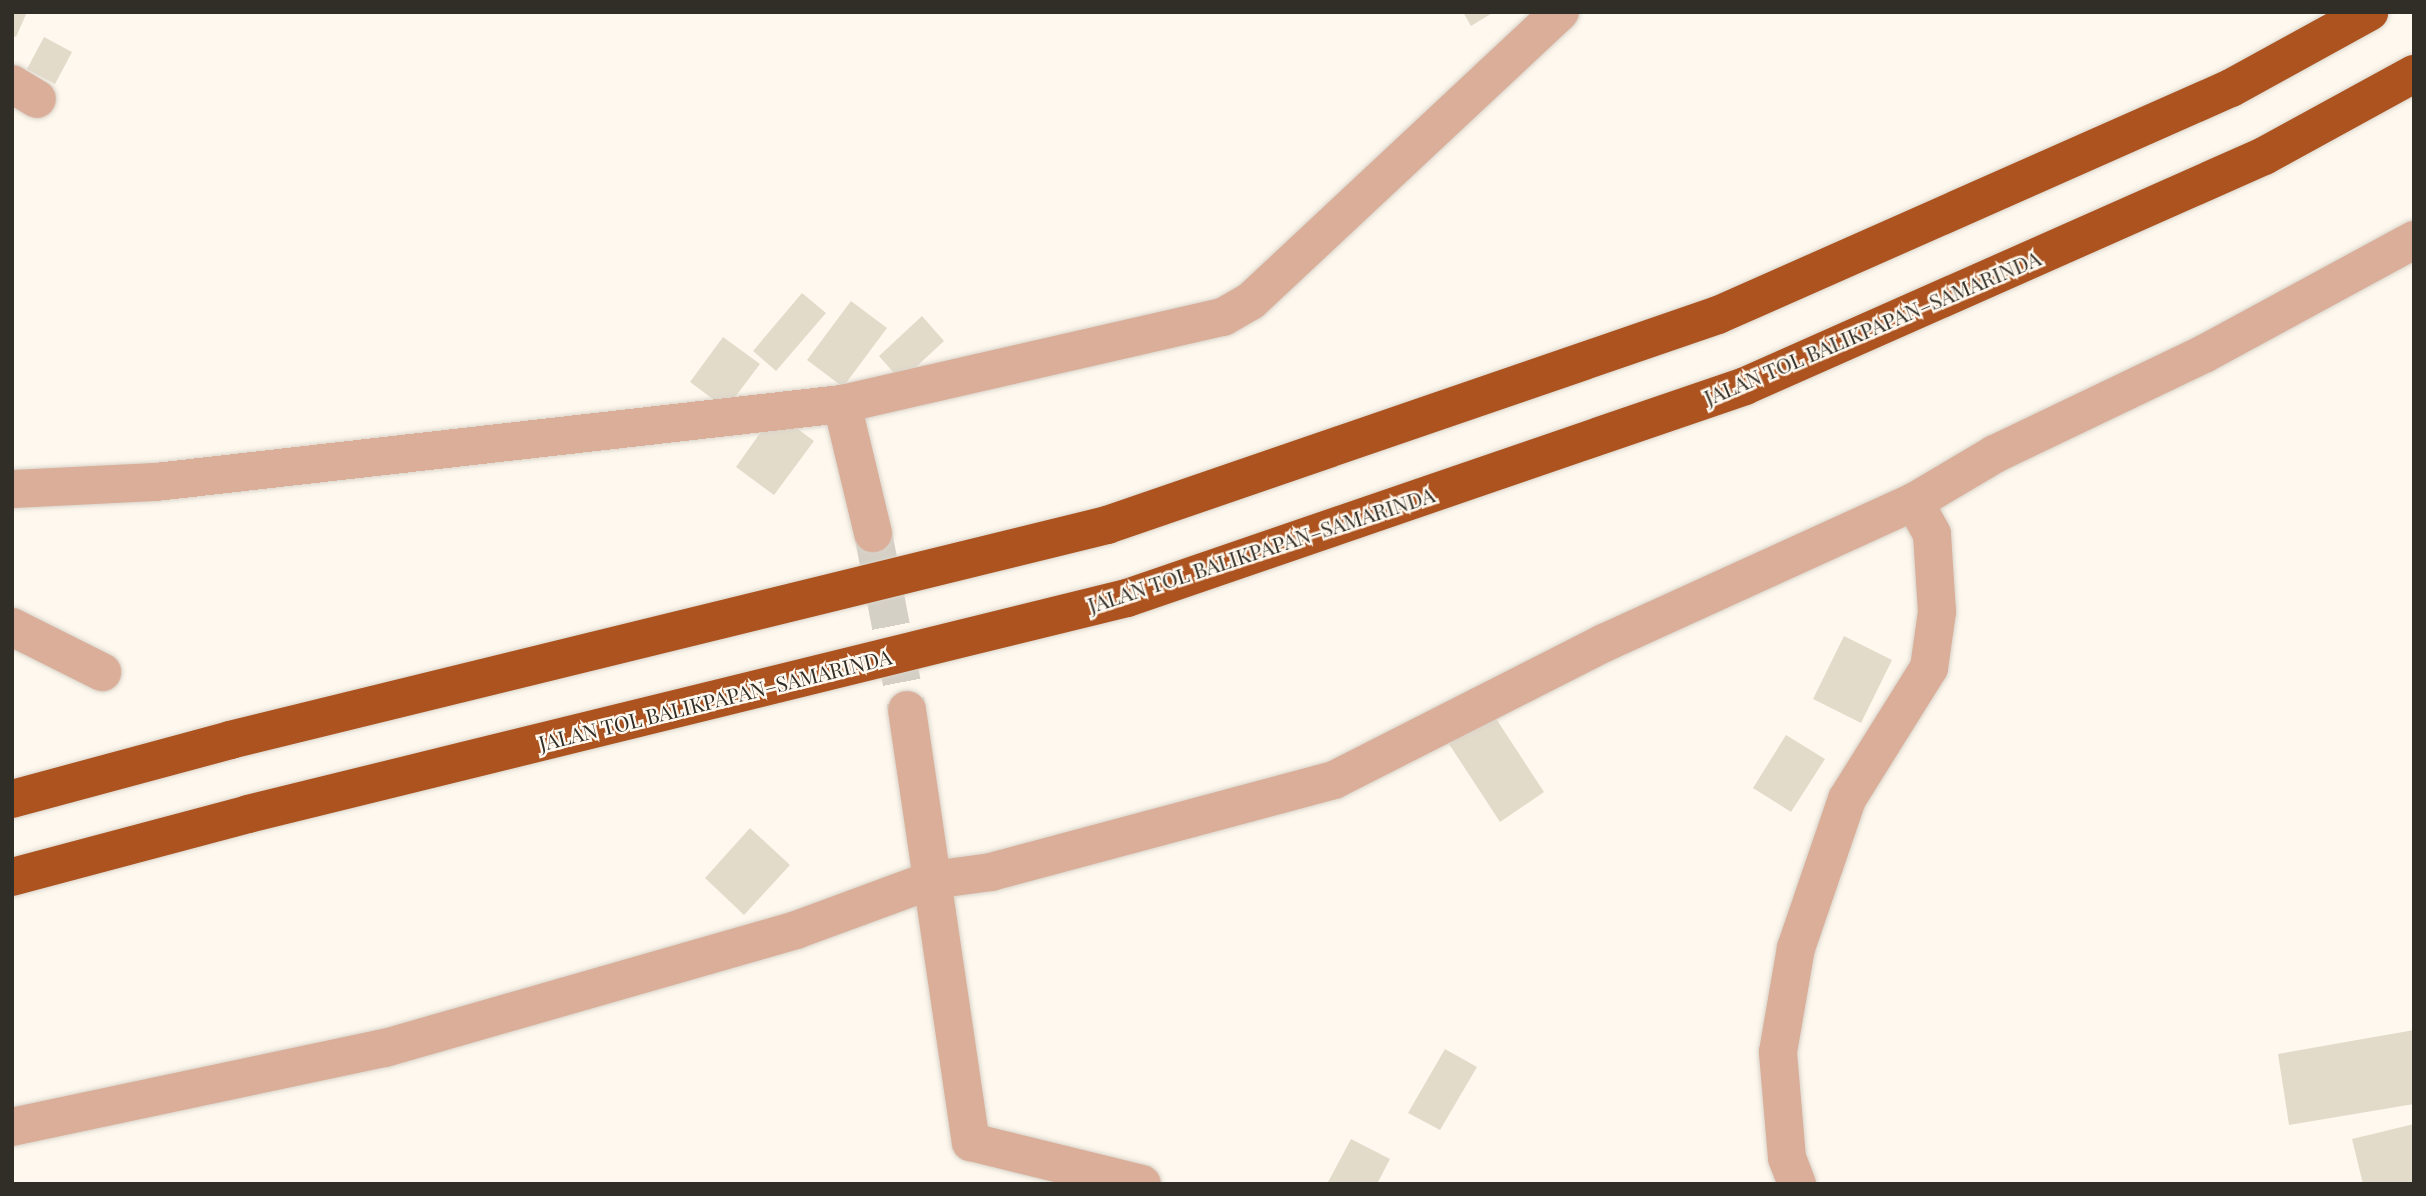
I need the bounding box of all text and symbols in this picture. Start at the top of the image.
street label: JALAN TOL BALIKPAPAN–SAMARINDA [1700,244,2044,410]
street label: JALAN TOL BALIKPAPAN–SAMARINDA [1084,481,1438,617]
street label: JALAN TOL BALIKPAPAN–SAMARINDA [536,643,894,755]

